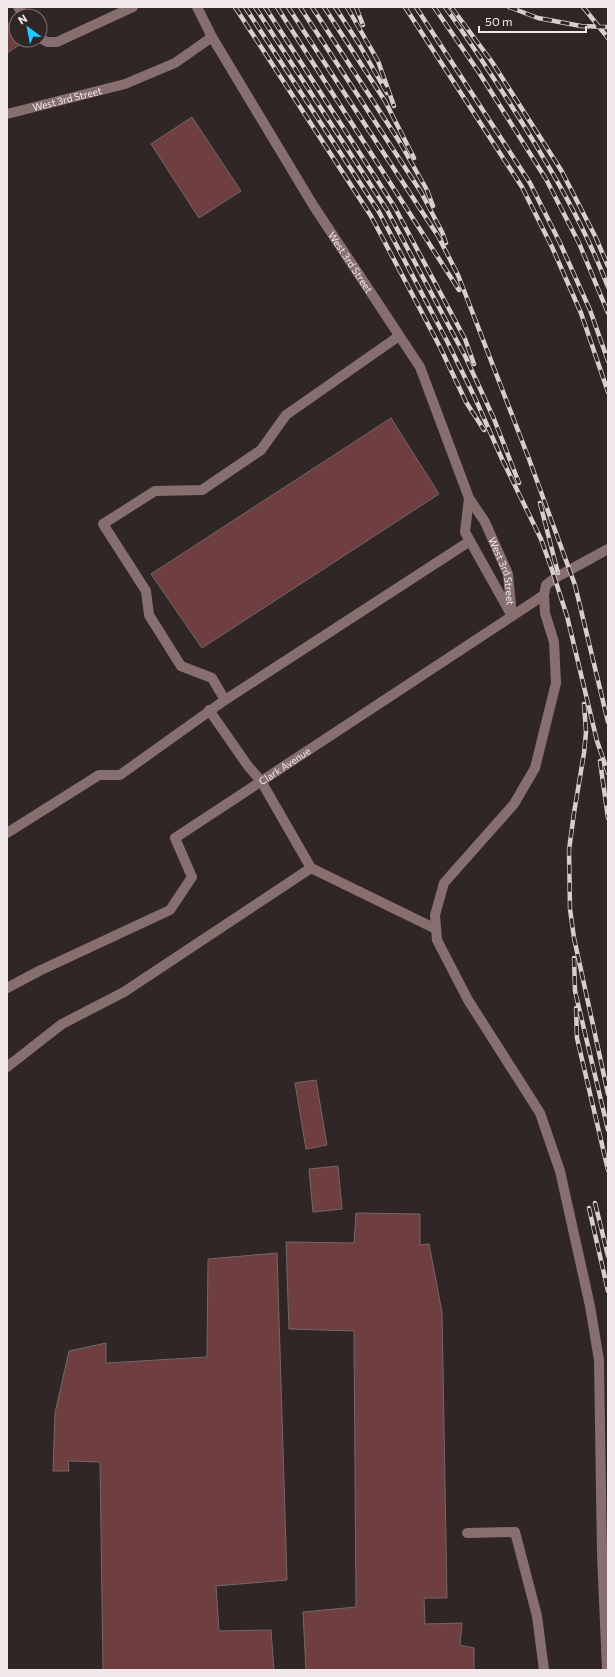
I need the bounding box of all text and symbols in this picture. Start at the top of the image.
north arrow [8,8,48,48]
scale bar [479,8,586,34]
text: N [15,11,29,27]
text: 50 m [485,14,513,28]
street label: West 3rd Street [31,84,103,113]
street label: West 3rd Street [326,229,375,295]
street label: West 3rd Street [486,535,517,606]
street label: Clark Avenue [256,745,313,787]

